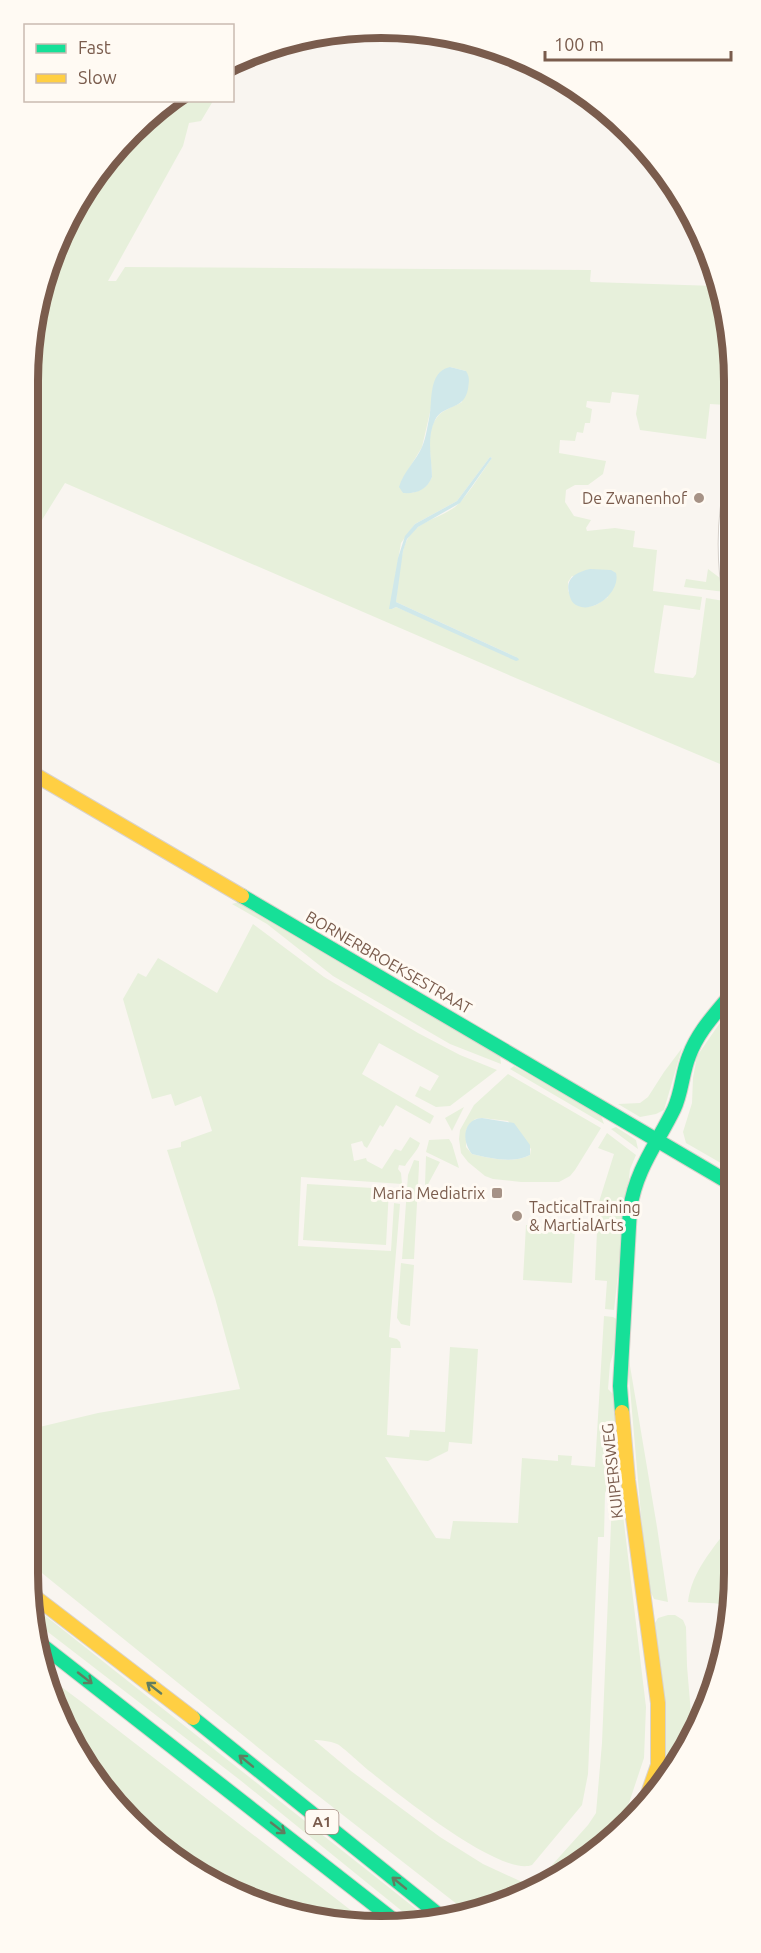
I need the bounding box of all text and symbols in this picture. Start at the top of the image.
legend [24,24,234,102]
scale bar [545,24,731,62]
text: 100 m [554,34,604,54]
text: Fast [78,37,111,57]
text: Slow [78,67,117,87]
place label: De Zwanenhof [582,489,688,507]
marker: De Zwanenhof [692,491,706,505]
street label: BORNERBROEKSESTRAAT [303,907,475,1017]
place label: Maria Mediatrix [373,1184,485,1202]
marker: Maria Mediatrix [490,1186,504,1200]
place label: TacticalTraining & MartialArts [529,1198,641,1234]
marker: TacticalTraining & MartialArts [510,1209,524,1223]
street label: KUIPERSWEG [598,1422,626,1520]
one-way arrow [76,1671,92,1684]
one-way arrow [146,1682,162,1695]
one-way arrow [239,1754,254,1768]
road number: A1 [306,1810,338,1834]
one-way arrow [270,1822,286,1835]
one-way arrow [391,1876,407,1889]

